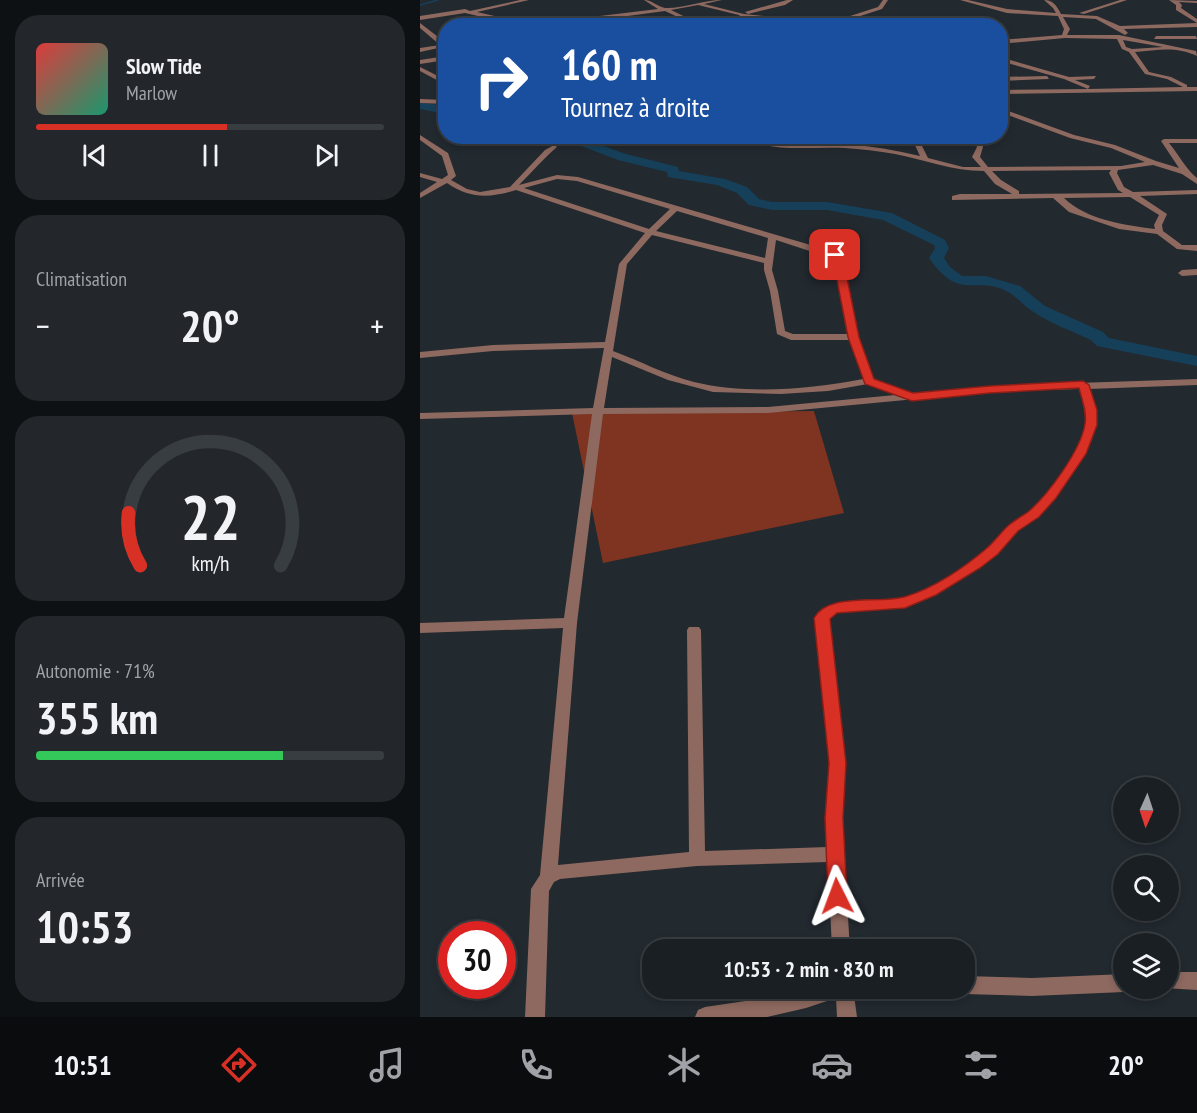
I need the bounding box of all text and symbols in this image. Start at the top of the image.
text: 160 m [561,37,658,92]
icon: right [462,42,540,120]
text: Slow Tide [126,52,202,80]
text: Marlow [126,80,177,106]
text: Tournez à droite [561,90,710,124]
icon: previous [78,139,111,172]
icon: pause [194,139,227,172]
icon: next [310,139,343,172]
pin [809,229,860,280]
icon: arrive [818,238,851,271]
text: Climatisation [36,266,127,292]
text: 20° [180,296,240,354]
text: − [36,304,50,347]
text: + [370,304,384,347]
text: 22 [180,476,240,557]
text: km/h [191,549,229,577]
text: Autonomie · 71% [36,658,155,684]
text: 355 km [36,688,158,746]
north arrow [1113,777,1179,843]
map controls [1113,777,1179,999]
button: search [1113,855,1179,921]
position arrow [805,864,869,928]
text: Arrivée [36,867,85,893]
text: 10:53 [36,897,133,955]
speed limit sign: 30 [438,921,516,999]
button: layers [1113,933,1179,999]
text: 10:53 · 2 min · 830 m [723,955,894,983]
icon: directions [218,1044,260,1086]
icon: music [366,1044,408,1086]
icon: phone [515,1044,557,1086]
icon: climate [663,1044,705,1086]
icon: car [811,1044,853,1086]
icon: filters [960,1044,1002,1086]
text: 10:51 [53,1048,112,1082]
text: 20° [1108,1048,1144,1082]

